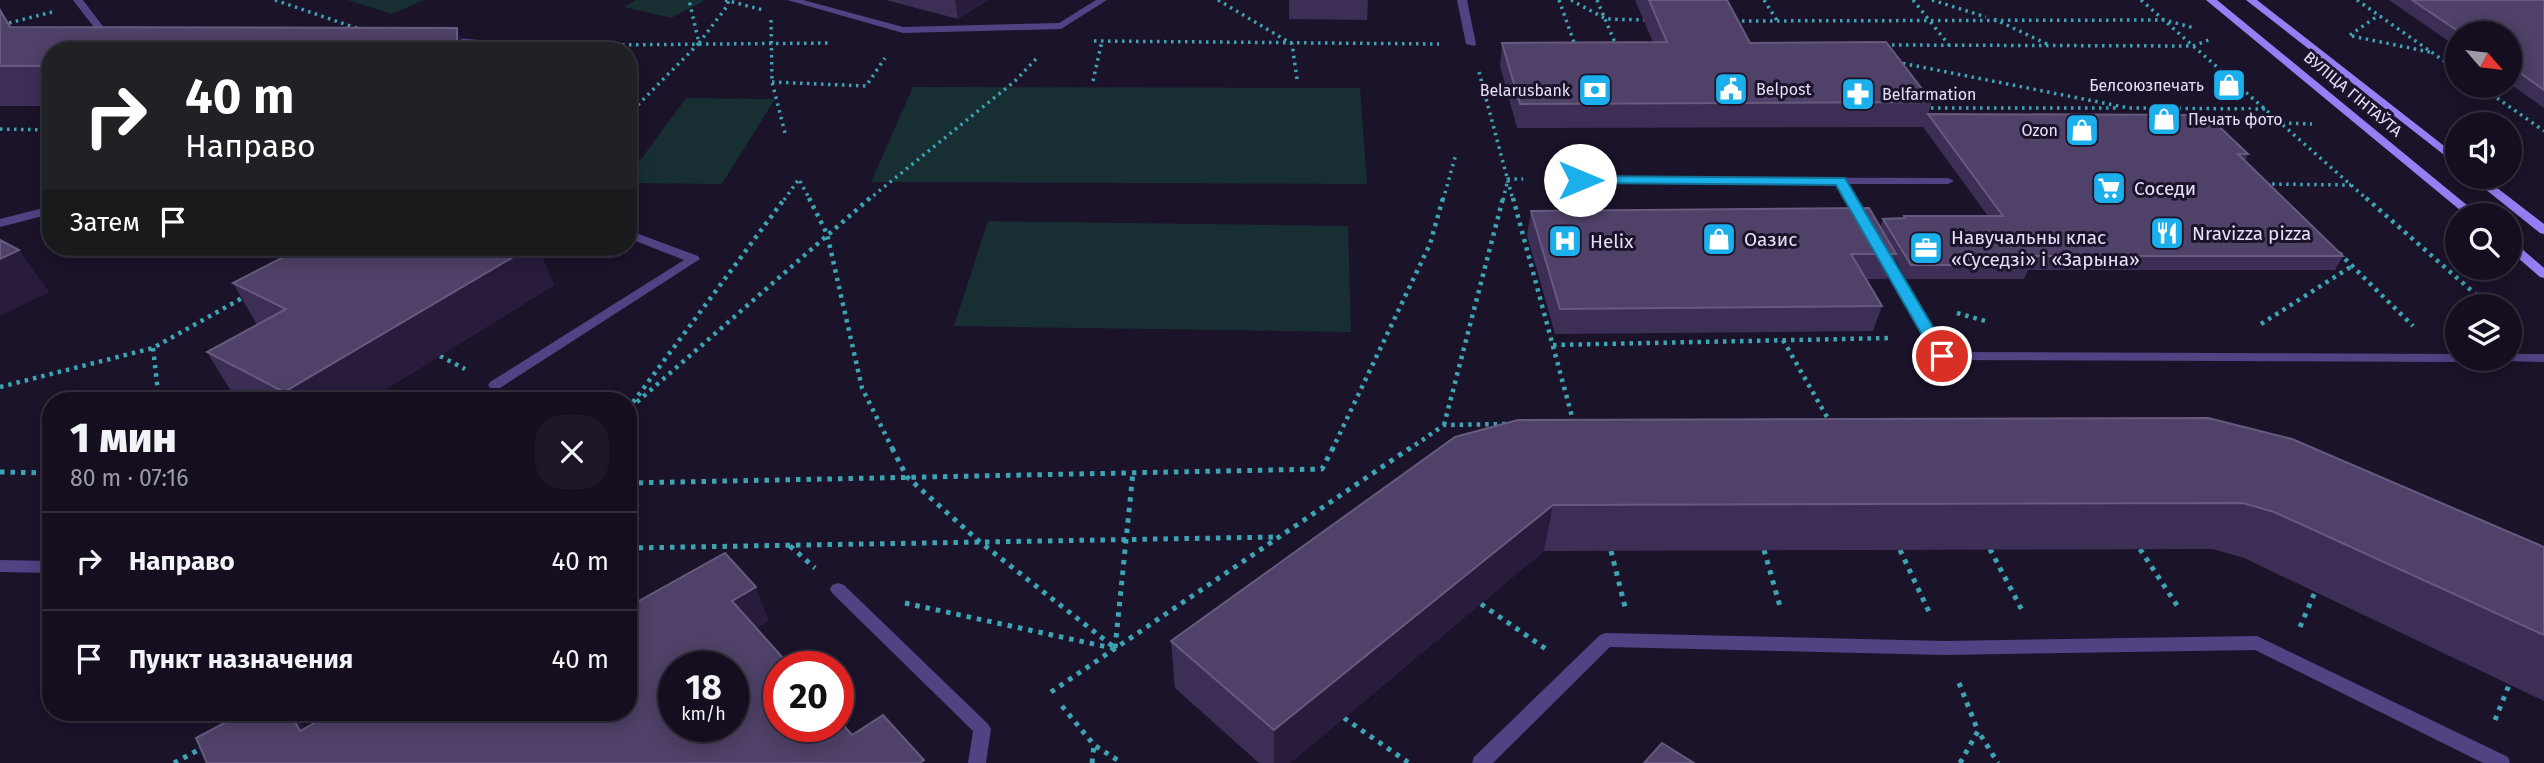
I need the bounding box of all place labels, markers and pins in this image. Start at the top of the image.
shop icon: Белсоюзпечать [2210,66,2248,104]
public building icon: Belpost [1712,70,1750,108]
bank icon: Belarusbank [1576,71,1614,109]
pharmacy icon: Belfarmation [1839,75,1877,113]
place label: Белсоюзпечать [2089,76,2204,95]
place label: Belpost [1756,80,1811,99]
place label: Belarusbank [1480,81,1571,100]
place label: Belfarmation [1882,85,1976,104]
shop icon: Печать фото [2145,100,2183,138]
place label: Печать фото [2188,110,2283,129]
shop icon: Ozon [2063,111,2101,149]
place label: Ozon [2021,121,2058,140]
supermarket icon: Соседи [2090,169,2128,207]
place label: Соседи [2134,177,2196,200]
restaurant icon: Nravizza pizza [2148,214,2186,252]
shop icon: Оазис [1700,220,1738,258]
hospital icon: Helix [1546,222,1584,260]
place label: Nravizza pizza [2192,222,2311,245]
place label: Навучальны клас «Суседзі» і «Зарына» [1951,226,2140,271]
place label: Оазис [1744,228,1797,251]
office icon: Навучальны клас «Суседзі» і «Зарына» [1907,229,1945,267]
place label: Helix [1590,230,1634,253]
pin [1912,326,1972,386]

